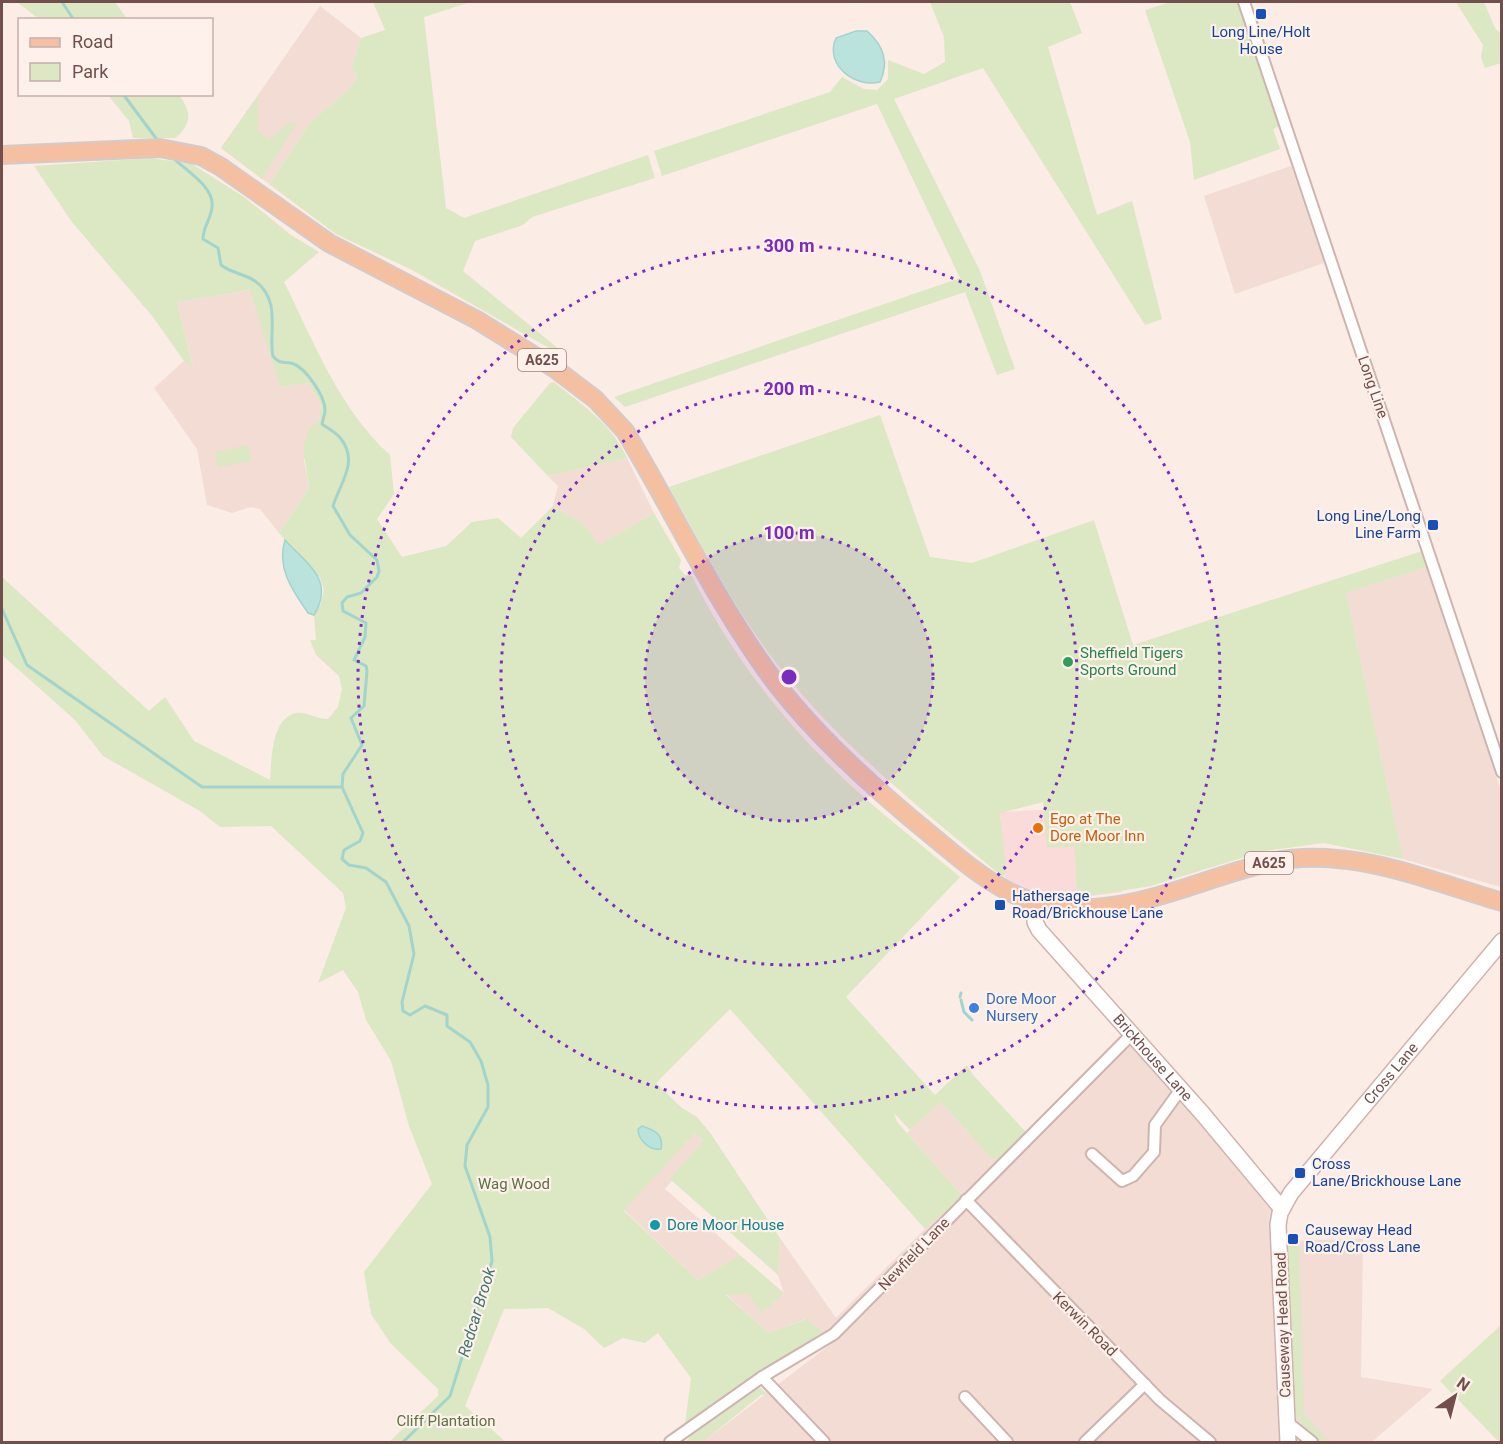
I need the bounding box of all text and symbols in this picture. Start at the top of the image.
marker: Long Line/Holt House [1254,7,1268,21]
legend [18,18,213,96]
place label: Long Line/Holt House [1211,23,1311,58]
text: Road [72,31,113,52]
text: Park [72,61,109,82]
text: 300 m [763,235,815,256]
road number: A625 [518,349,566,371]
street label: Long Line [1354,353,1392,421]
text: 200 m [763,378,815,399]
place label: Long Line/Long Line Farm [1316,507,1421,542]
marker: Long Line/Long Line Farm [1426,518,1440,532]
text: 100 m [763,522,815,543]
place label: Sheffield Tigers Sports Ground [1080,644,1183,679]
marker: Sheffield Tigers Sports Ground [1061,655,1075,669]
centre of rings [779,667,799,687]
place label: Ego at The Dore Moor Inn [1050,810,1145,845]
marker: Ego at The Dore Moor Inn [1031,821,1045,835]
road number: A625 [1245,852,1293,874]
place label: Hathersage Road/Brickhouse Lane [1012,887,1163,922]
marker: Hathersage Road/Brickhouse Lane [993,898,1007,912]
place label: Dore Moor Nursery [986,990,1056,1025]
marker: Dore Moor Nursery [967,1001,981,1015]
street label: Brickhouse Lane [1109,1010,1196,1105]
street label: Cross Lane [1360,1039,1422,1108]
place label: Cross Lane/Brickhouse Lane [1312,1155,1461,1190]
marker: Cross Lane/Brickhouse Lane [1293,1166,1307,1180]
park label: Wag Wood [478,1175,550,1193]
street label: Newfield Lane [875,1214,953,1294]
place label: Dore Moor House [667,1216,784,1234]
marker: Dore Moor House [648,1218,662,1232]
place label: Causeway Head Road/Cross Lane [1305,1221,1421,1256]
marker: Causeway Head Road/Cross Lane [1286,1232,1300,1246]
street label: Causeway Head Road [1271,1252,1295,1398]
water label: Redcar Brook [454,1264,499,1359]
street label: Kerwin Road [1049,1288,1121,1360]
north arrow [1425,1366,1485,1426]
text: N [1453,1373,1473,1395]
park label: Cliff Plantation [396,1412,496,1430]

